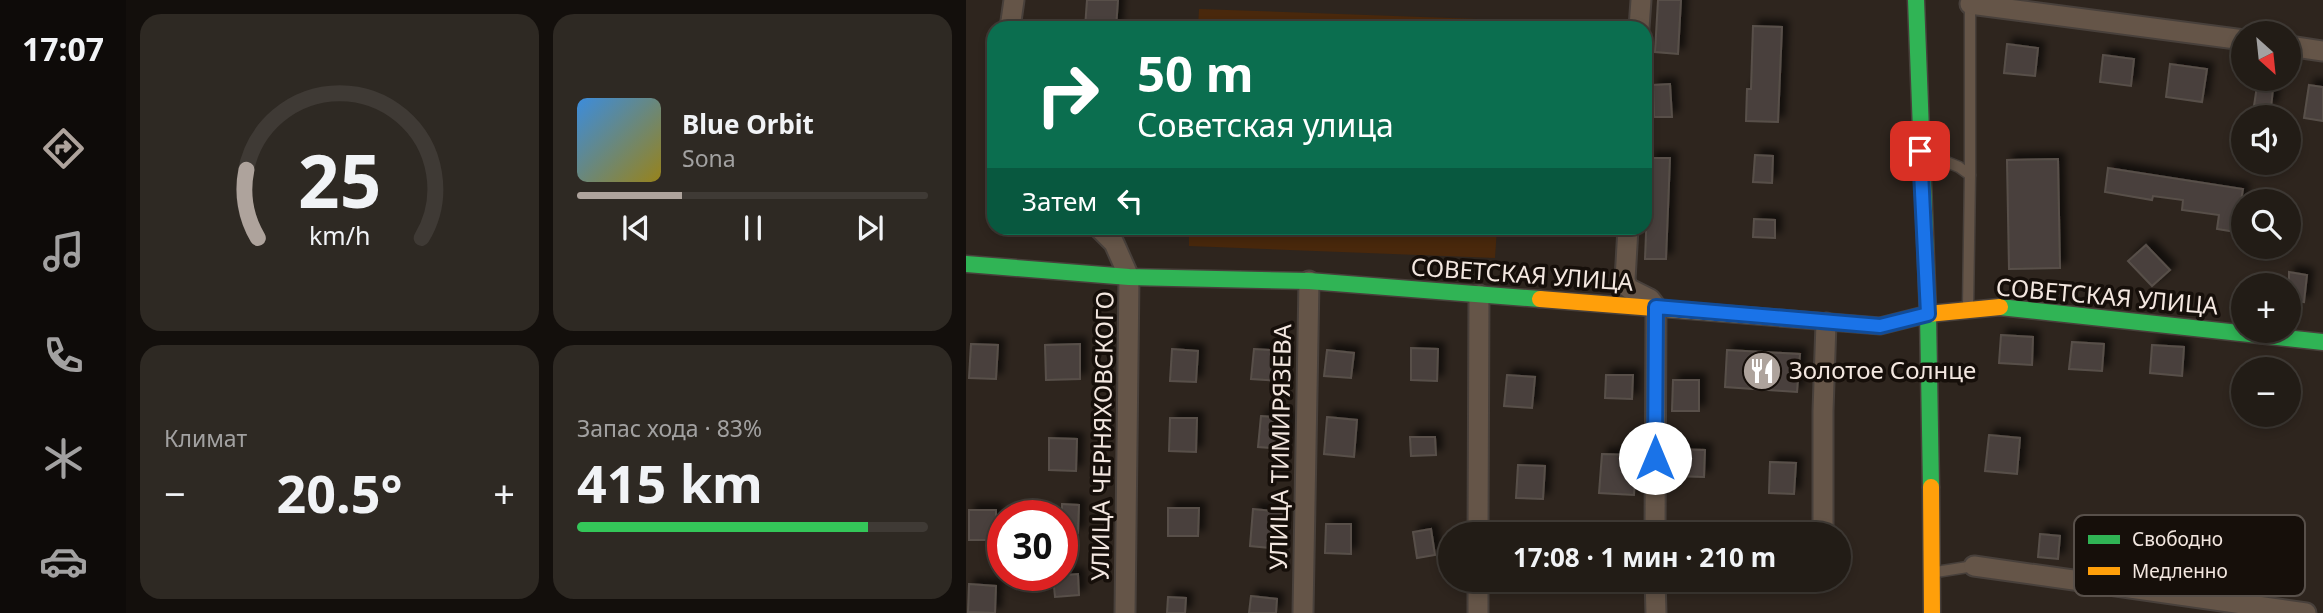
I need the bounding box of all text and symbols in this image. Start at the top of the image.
north arrow [2231,21,2301,91]
map controls [2231,21,2301,427]
text: 17:07 [22,27,104,70]
text: 50 m [1137,40,1254,106]
icon: right [1022,49,1113,140]
text: Советская улица [1137,103,1394,146]
button: sound [2231,105,2301,175]
text: Blue Orbit [682,106,814,142]
pin [1890,121,1950,181]
icon: directions [39,124,88,173]
text: 25 [298,131,381,230]
icon: arrive [1901,132,1939,170]
text: Sona [682,142,736,174]
icon: left [1111,182,1149,220]
text: Затем [1022,183,1097,219]
button: search [2231,189,2301,259]
icon: previous [617,209,655,247]
icon: pause [734,209,772,247]
icon: next [851,209,889,247]
text: km/h [309,218,370,252]
icon: music [39,227,88,276]
street label: СОВЕТСКАЯ УЛИЦА [1410,249,1635,298]
street label: СОВЕТСКАЯ УЛИЦА [1995,269,2220,322]
button: + [2231,273,2301,343]
street label: УЛИЦА ЧЕРНЯХОВСКОГО [1082,291,1121,581]
street label: УЛИЦА ТИМИРЯЗЕВА [1261,323,1298,570]
icon: phone [39,331,88,380]
restaurant icon: Золотое Солнце [1741,350,1783,392]
place label: Золотое Солнце [1789,353,1976,386]
button: − [2231,357,2301,427]
text: Запас хода · 83% [577,412,762,444]
position arrow [1618,421,1692,495]
text: Климат [164,422,247,454]
icon: climate [39,434,88,483]
text: 415 km [577,447,763,518]
text: 20.5° [277,457,402,528]
text: − [164,467,186,519]
text: + [493,467,515,519]
speed limit sign: 30 [987,500,1078,591]
legend [2074,515,2305,596]
text: Свободно [2132,526,2223,552]
icon: car [39,537,88,586]
text: 17:08 · 1 мин · 210 m [1513,539,1776,575]
text: Медленно [2132,558,2228,584]

